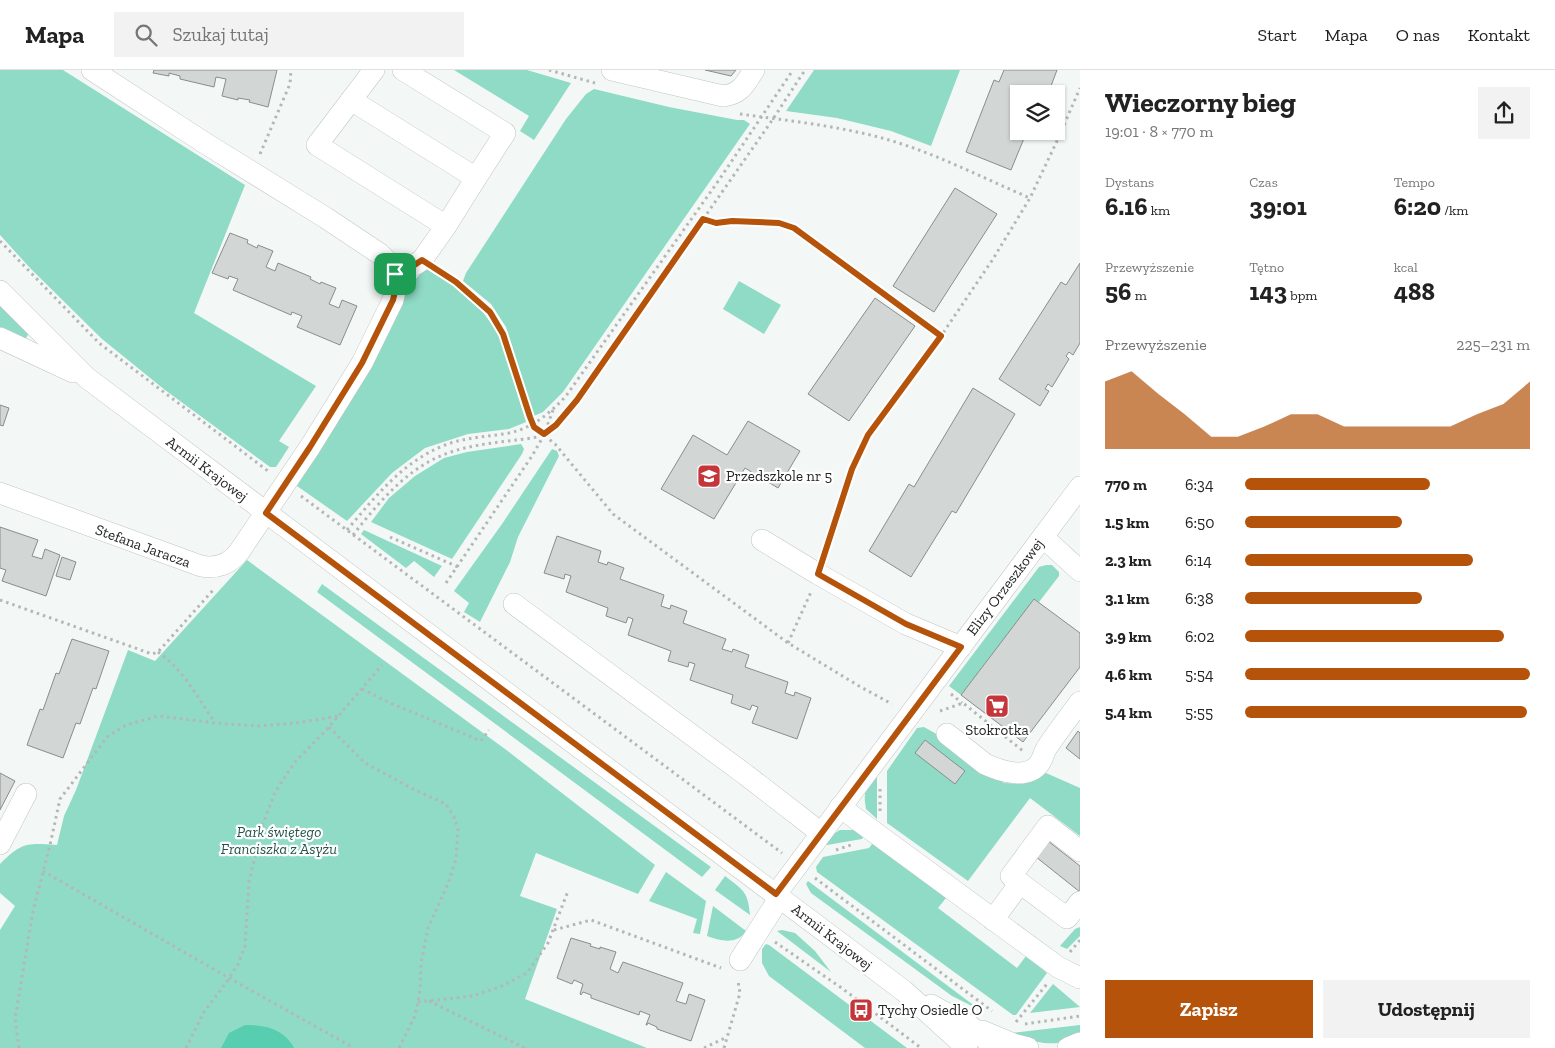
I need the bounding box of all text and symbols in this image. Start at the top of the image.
search box [114,12,464,57]
text: Mapa [25,20,84,49]
icon: search [132,21,160,49]
text: Szukaj tutaj [172,23,269,46]
text: Start [1258,24,1297,46]
text: Mapa [1325,24,1368,46]
text: O nas [1396,24,1440,46]
text: Kontakt [1468,24,1530,46]
map controls [1010,85,1065,140]
button: layers [1010,85,1065,140]
text: Wieczorny bieg [1105,86,1296,119]
button: share [1478,87,1530,139]
text: 19:01 · 8 × 770 m [1105,122,1213,141]
text: Dystans [1105,174,1154,191]
text: Czas [1249,174,1278,191]
text: Tempo [1394,174,1435,191]
text: 6.16 [1105,191,1148,221]
text: 39:01 [1249,191,1307,221]
text: 6:20 [1394,191,1441,221]
text: km [1148,202,1170,219]
text: /km [1441,202,1468,219]
pin [374,253,416,295]
text: Przewyższenie [1105,259,1194,276]
text: Tętno [1249,259,1284,276]
text: kcal [1394,259,1418,276]
icon: arrive [381,260,409,288]
text: 56 [1105,276,1131,306]
text: 143 [1249,276,1287,306]
text: 488 [1394,276,1435,306]
text: m [1131,287,1147,304]
text: bpm [1287,287,1317,304]
text: Przewyższenie [1105,335,1207,354]
text: 225–231 m [1456,335,1530,354]
street label: Armii Krajowej [163,432,251,506]
school or university icon: Przedszkole nr 5 [696,463,722,489]
place label: Przedszkole nr 5 [726,467,832,485]
text: 770 m [1105,475,1147,494]
text: 6:34 [1185,475,1214,494]
text: 1.5 km [1105,513,1149,532]
text: 6:50 [1185,513,1215,532]
street label: Stefana Jaracza [93,520,193,572]
street label: Elizy Orzeszkowej [963,535,1047,639]
text: 2.3 km [1105,551,1152,570]
text: 6:14 [1185,551,1212,570]
text: 3.1 km [1105,589,1150,608]
text: 6:38 [1185,589,1214,608]
text: 3.9 km [1105,627,1152,646]
text: 6:02 [1185,627,1215,646]
text: 4.6 km [1105,665,1152,684]
text: 5:54 [1185,665,1214,684]
supermarket icon: Stokrotka [984,693,1010,719]
text: 5.4 km [1105,703,1152,722]
text: 5:55 [1185,703,1213,722]
place label: Stokrotka [965,721,1029,739]
park label: Park świętego Franciszka z Asyżu [221,823,337,858]
street label: Armii Krajowej [788,900,876,974]
button: Zapisz [1105,980,1313,1038]
button: Udostępnij [1323,980,1530,1038]
bus stop icon: Tychy Osiedle O [848,997,874,1023]
place label: Tychy Osiedle O [878,1001,983,1019]

